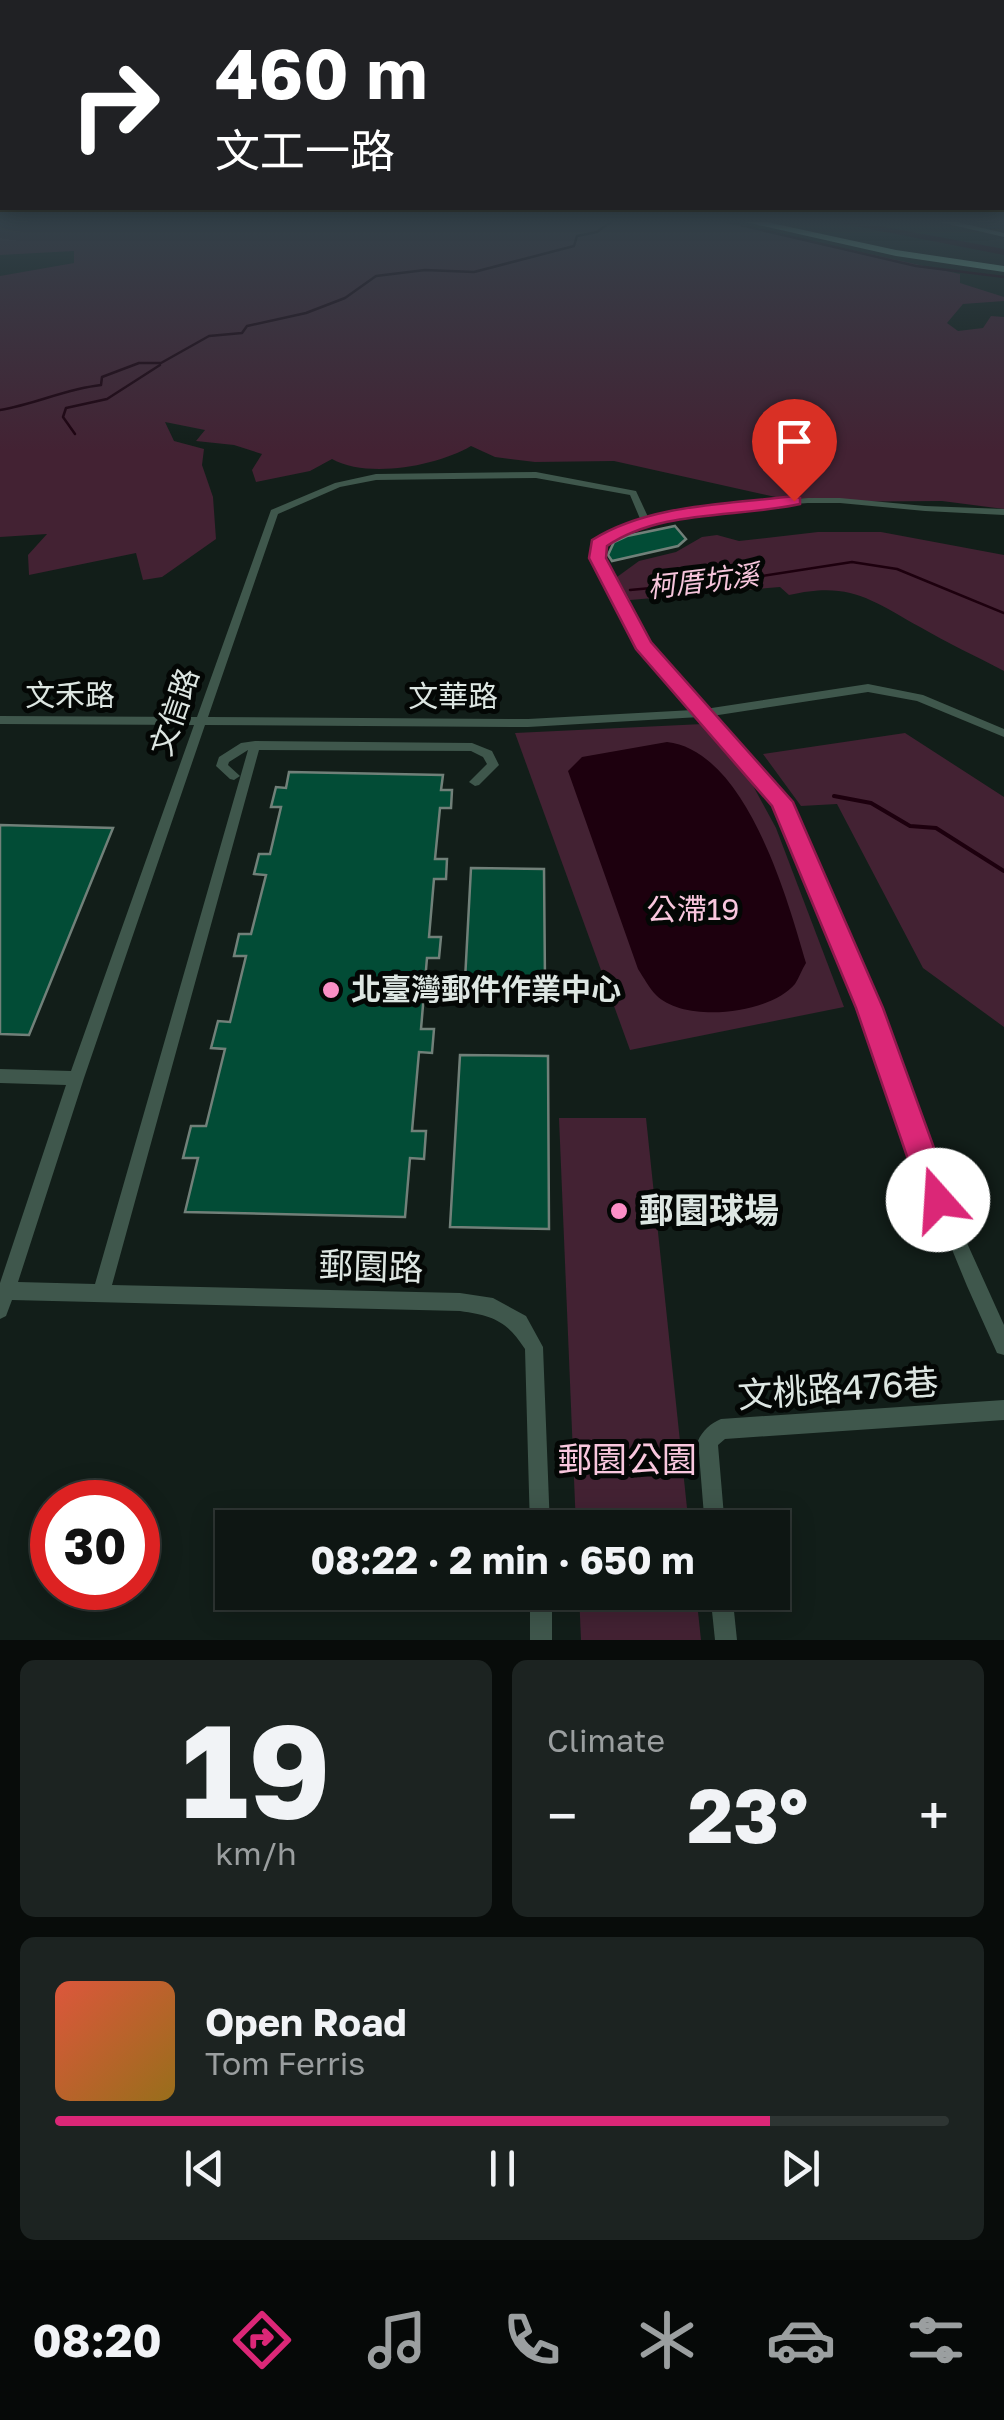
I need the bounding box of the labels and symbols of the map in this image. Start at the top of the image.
pin [752,399,837,502]
water label: 柯厝坑溪 [645,557,764,604]
street label: 文信路 [142,663,206,760]
street label: 文禾路 [25,677,115,713]
street label: 文華路 [408,678,498,714]
park label: 公滯19 [647,891,739,927]
place label: 北臺灣郵件作業中心 [351,971,621,1007]
marker: 北臺灣郵件作業中心 [320,979,342,1001]
position arrow [886,1148,990,1252]
place label: 郵園球場 [639,1189,779,1231]
marker: 郵園球場 [608,1200,630,1222]
street label: 郵園路 [318,1243,424,1289]
street label: 文桃路476巷 [736,1360,940,1416]
park label: 郵園公園 [557,1438,697,1480]
speed limit sign: 30 [30,1480,160,1610]

